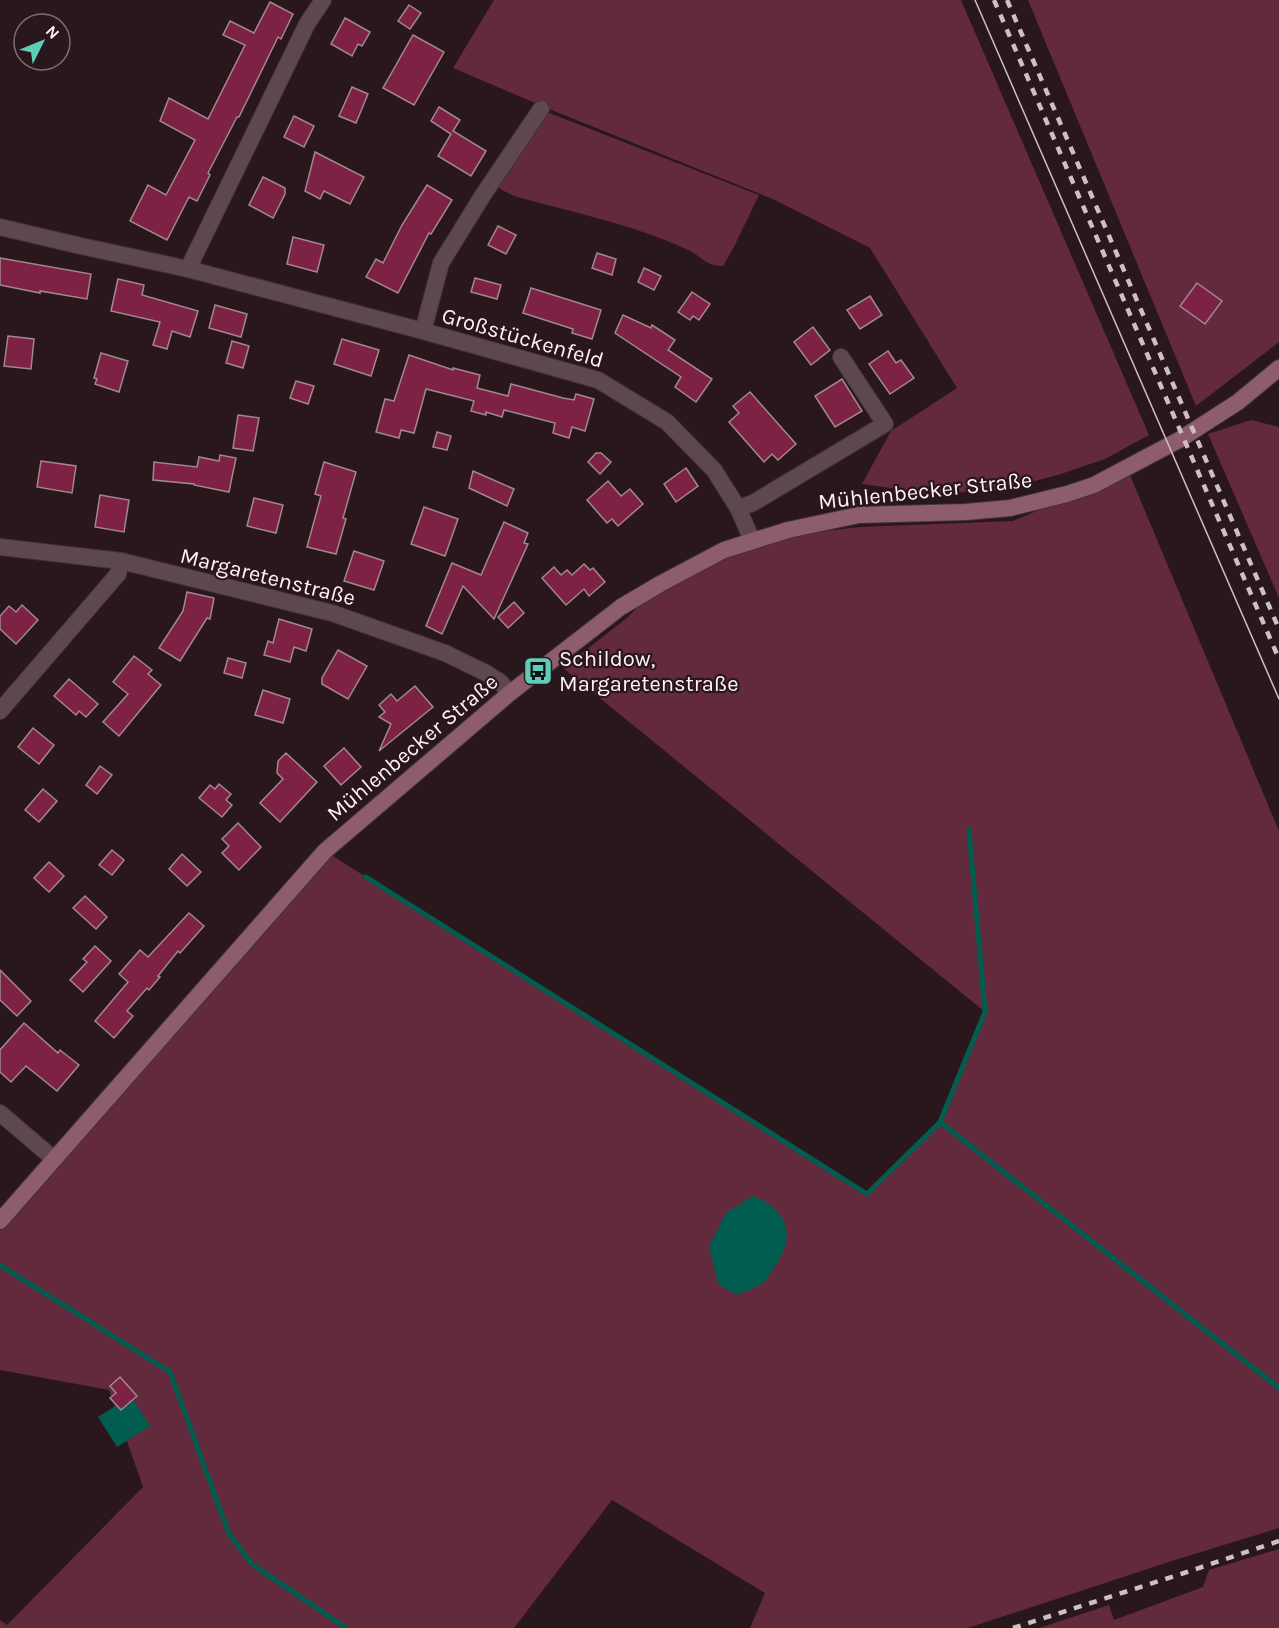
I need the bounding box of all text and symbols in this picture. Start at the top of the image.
north arrow [12,12,72,72]
text: N [42,21,63,43]
street label: Großstückenfeld [439,302,607,373]
street label: Mühlenbecker Straße [817,467,1033,515]
street label: Margaretenstraße [177,543,358,611]
place label: Schildow, Margaretenstraße [559,646,739,697]
bus stop icon: Schildow, Margaretenstraße [522,655,554,687]
street label: Mühlenbecker Straße [322,669,503,827]

